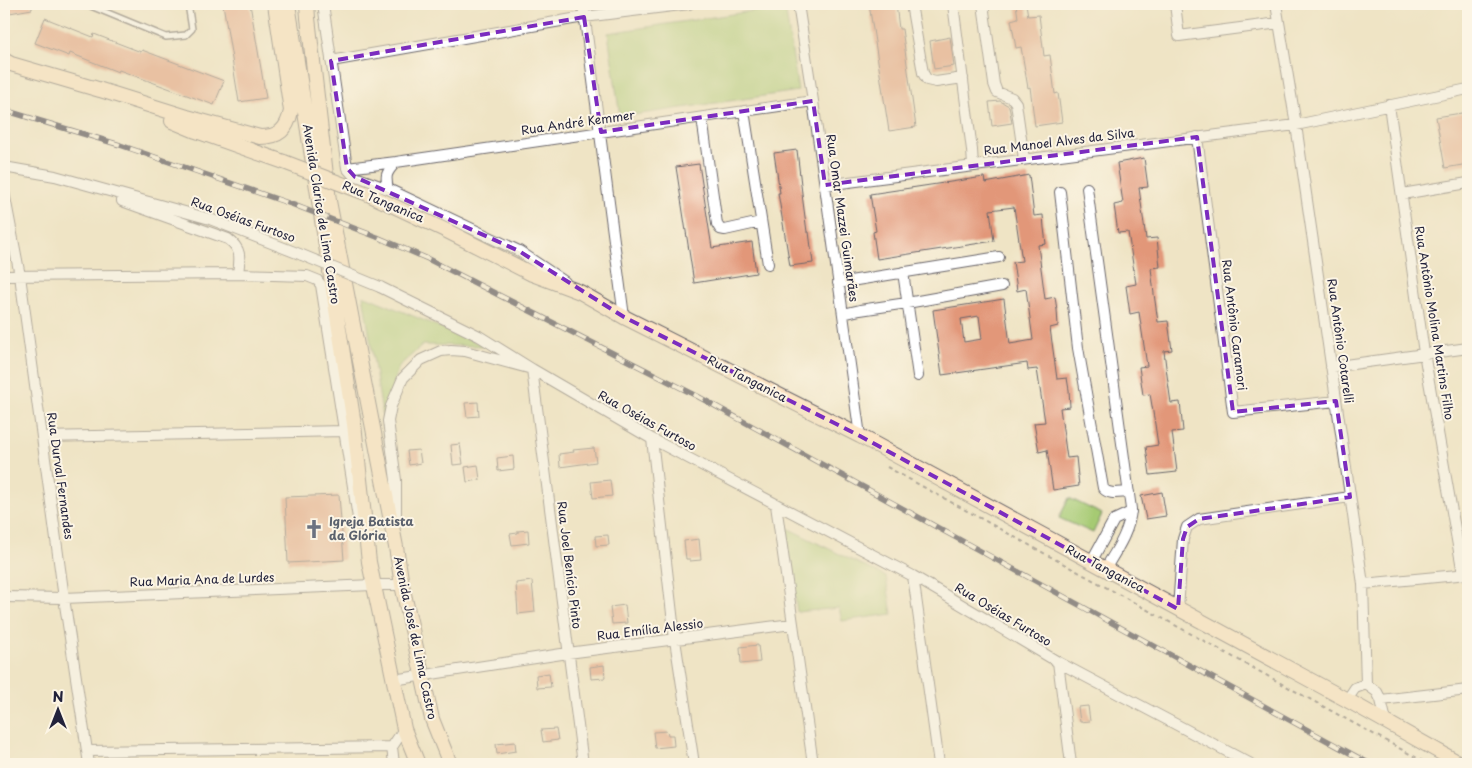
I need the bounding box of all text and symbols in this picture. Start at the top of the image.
street label: Rua André Kemmer [520,105,636,139]
street label: Avenida Clarice de Lima Castro [299,122,345,306]
street label: Rua Manoel Alves da Silva [983,123,1136,159]
street label: Rua Omar Mazzei Guimarães [822,133,864,304]
street label: Rua Tanganica [340,176,427,227]
street label: Rua Oséias Furtoso [189,192,298,246]
street label: Rua Antônio Molina Martins Filho [1411,224,1459,421]
street label: Rua Antônio Caramori [1218,258,1252,391]
street label: Rua Antônio Cotarelli [1323,277,1359,405]
street label: Rua Tanganica [704,350,791,406]
street label: Rua Oséias Furtoso [595,386,700,455]
street label: Rua Durval Fernandes [43,411,79,541]
street label: Rua Joel Benício Pinto [553,500,587,630]
place label: Igreja Batista da Glória [329,512,414,544]
church icon: Igreja Batista da Glória [303,518,325,540]
street label: Rua Tanganica [1063,540,1149,597]
street label: Avenida José de Lima Castro [390,554,442,722]
street label: Rua Maria Ana de Lurdes [129,567,275,591]
street label: Rua Oséias Furtoso [952,578,1055,650]
street label: Rua Emília Alessio [596,614,704,644]
north arrow [32,686,82,736]
text: N [52,686,64,707]

